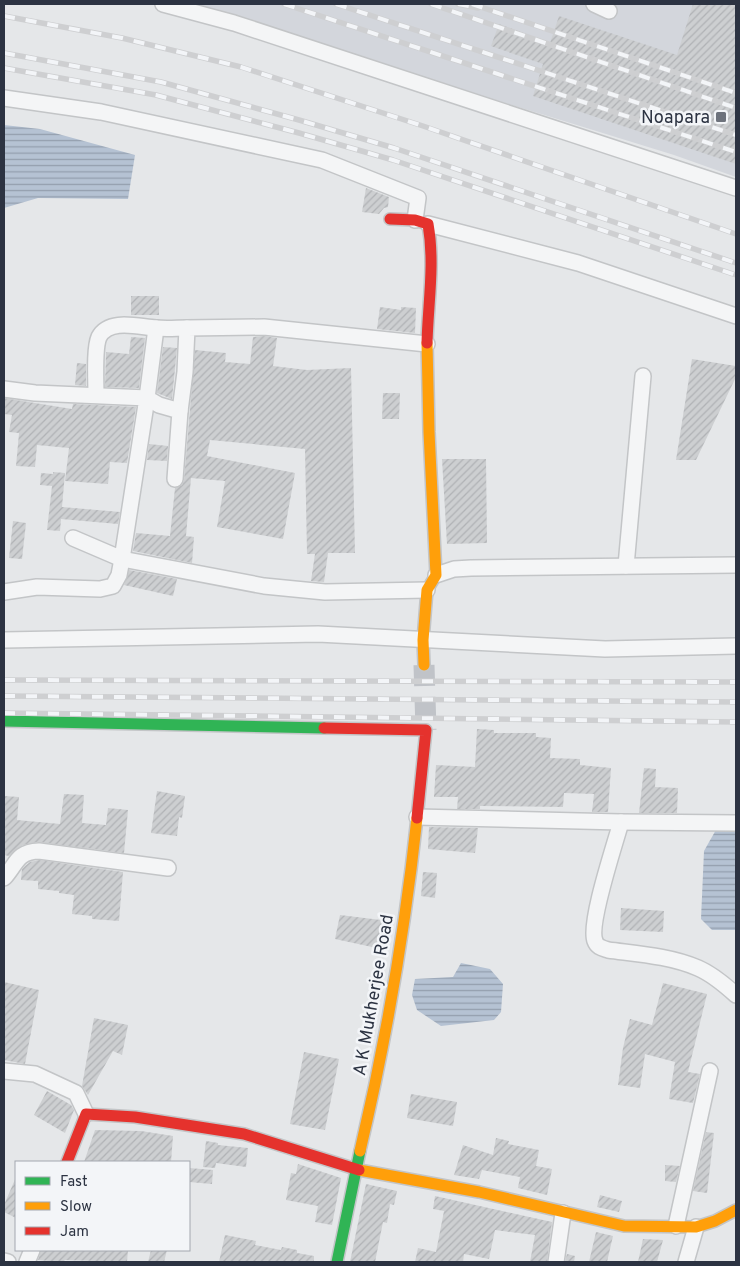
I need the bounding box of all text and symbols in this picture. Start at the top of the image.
place label: Noapara [641,107,710,130]
marker: Noapara [714,110,728,124]
street label: A K Mukherjee Road [349,913,400,1078]
legend [15,1161,190,1251]
text: Fast [60,1173,88,1192]
text: Slow [60,1198,92,1217]
text: Jam [60,1223,89,1242]

